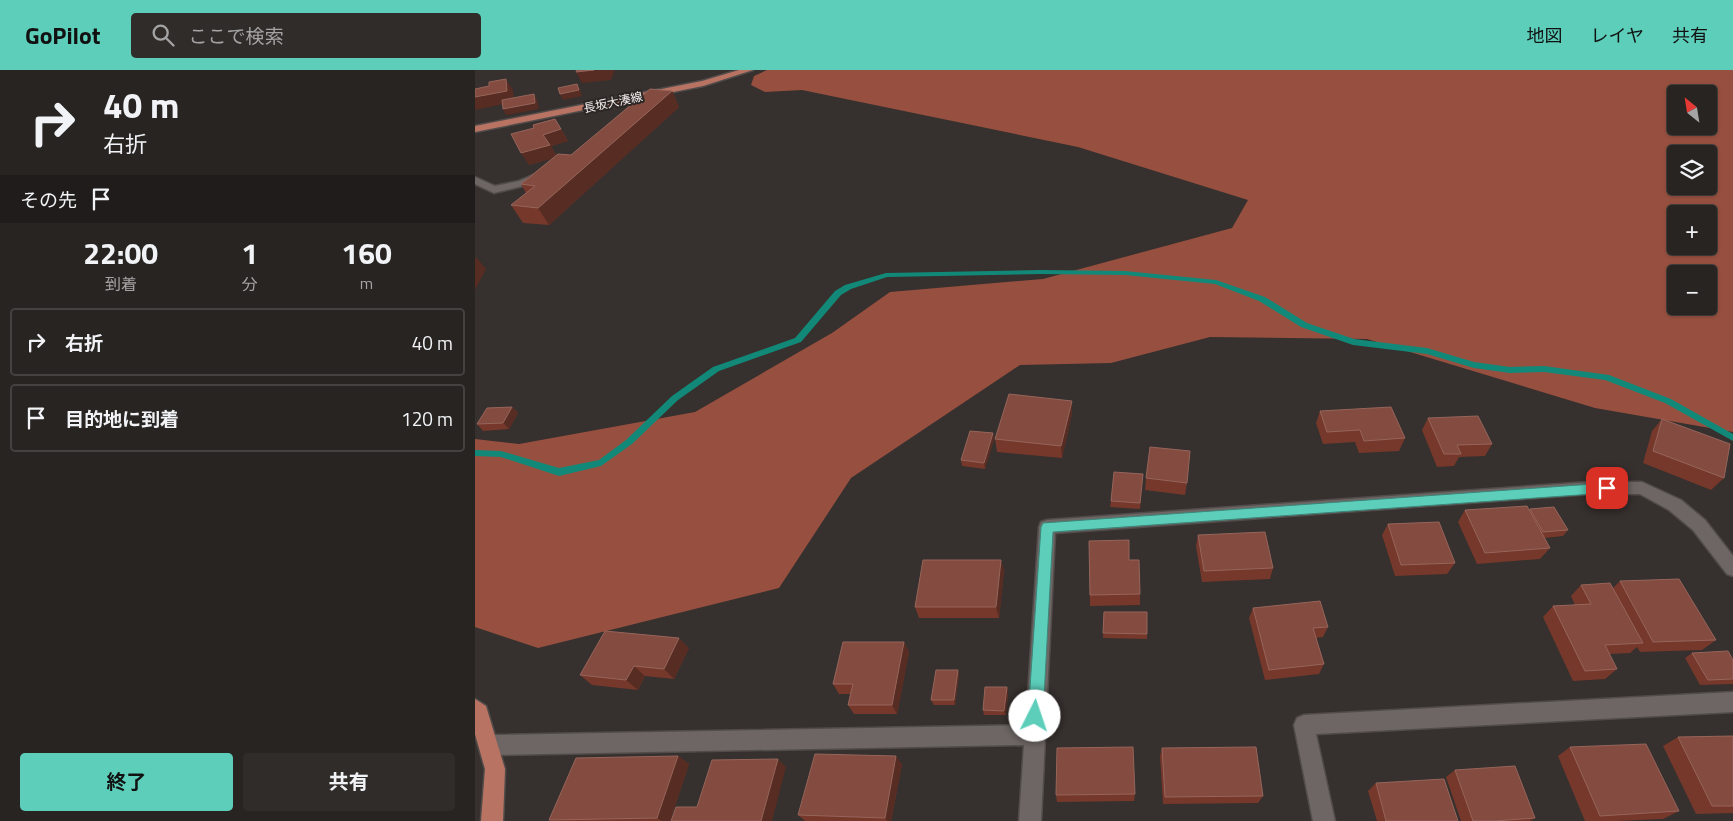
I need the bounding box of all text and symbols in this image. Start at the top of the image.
search box [131,13,481,58]
text: GoPilot [25,17,101,53]
icon: search [149,21,177,49]
text: ここで検索 [189,21,284,50]
text: 地図 [1527,22,1563,49]
text: レイヤ [1591,22,1644,49]
text: 共有 [1672,22,1708,49]
text: 40 m [103,78,179,132]
north arrow [1667,85,1717,135]
map controls [1667,85,1717,315]
street label: 長坂大湊線 [582,86,644,118]
icon: right [20,90,85,155]
text: 右折 [103,127,147,161]
button: layers [1667,145,1717,195]
text: その先 [20,185,77,214]
icon: arrive [87,185,115,213]
button: + [1667,205,1717,255]
text: 22:00 [83,230,158,276]
text: 1 [241,230,258,276]
text: 160 [341,230,392,276]
button: − [1667,265,1717,315]
text: m [360,271,373,295]
text: 到着 [105,272,137,296]
text: 分 [242,272,258,296]
icon: right [22,328,50,356]
text: 右折 [65,328,103,357]
text: 40 m [412,328,453,357]
icon: arrive [22,404,50,432]
text: 目的地に到着 [65,404,179,433]
text: 120 m [401,404,453,433]
pin [1586,467,1628,509]
icon: arrive [1593,474,1621,502]
position arrow [1008,689,1060,741]
button: 終了 [20,753,233,811]
button: 共有 [243,753,455,811]

